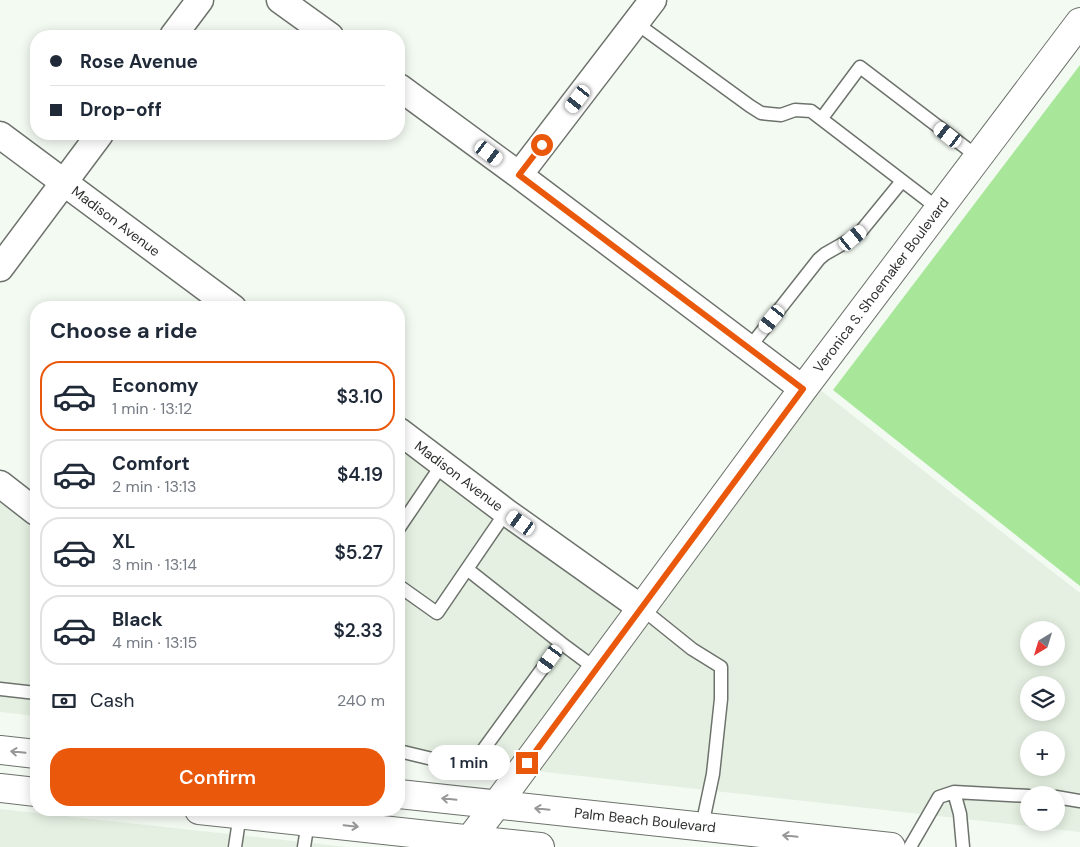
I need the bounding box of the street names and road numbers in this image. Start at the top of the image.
street label: Madison Avenue [68,182,164,260]
street label: Veronica S. Shoemaker Boulevard [809,194,953,376]
street label: Madison Avenue [411,437,507,515]
street label: Palm Beach Boulevard [573,804,717,836]

